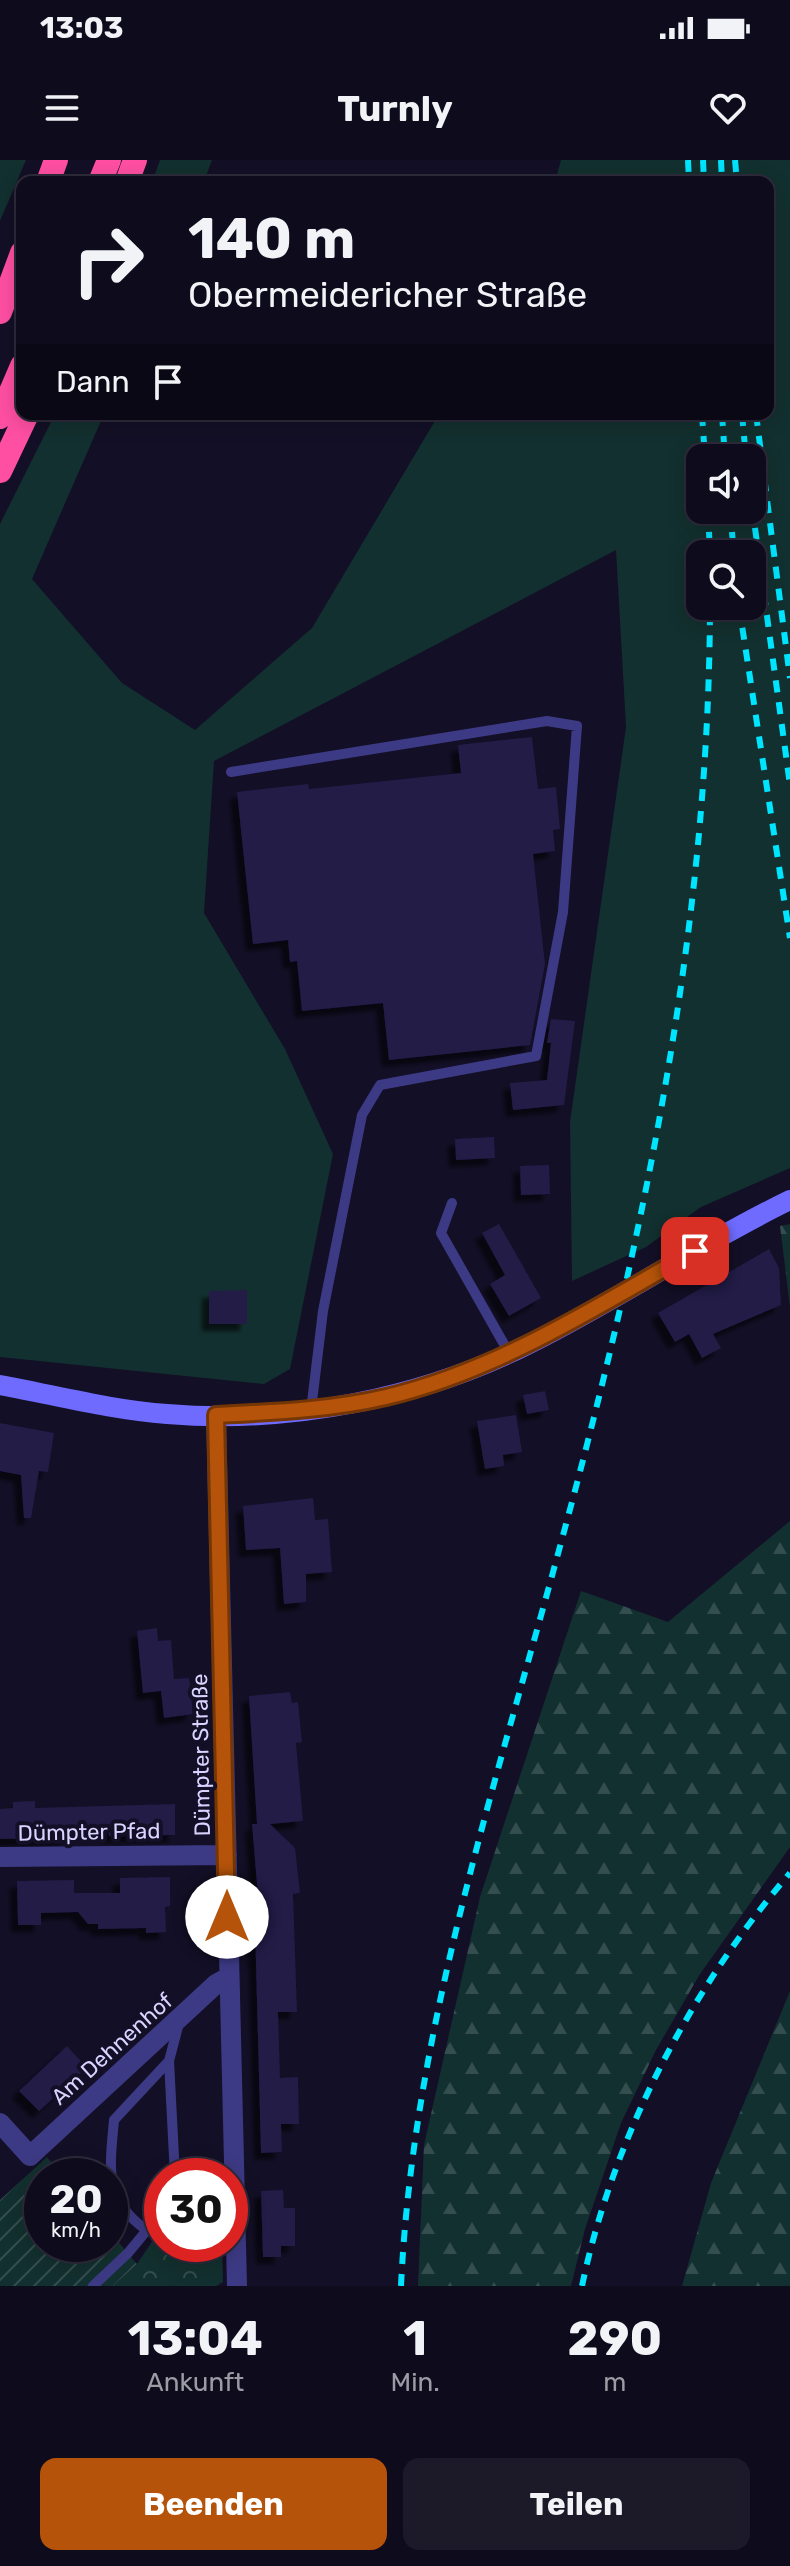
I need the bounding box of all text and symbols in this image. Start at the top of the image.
text: 13:03 [40,10,124,46]
icon: menu [40,86,84,130]
icon: heart [706,86,750,130]
text: Turnly [337,87,453,130]
text: 140 m [188,206,355,272]
icon: right [56,208,160,312]
text: Obermeidericher Straße [188,273,587,316]
icon: arrive [146,360,190,404]
text: Dann [56,364,130,400]
map controls [686,444,766,620]
button: sound [686,444,766,524]
button: search [686,540,766,620]
pin [661,1217,729,1285]
icon: arrive [673,1229,717,1273]
street label: Dümpter Straße [186,1673,216,1837]
street label: Dümpter Pfad [17,1817,161,1847]
position arrow [185,1875,269,1959]
street label: Am Dehnenhof [46,1987,179,2111]
speed limit sign: 30 [144,2158,248,2262]
text: 20 [49,2176,103,2223]
text: km/h [51,2218,101,2242]
text: 13:04 [128,2310,263,2367]
text: 1 [403,2310,427,2367]
text: 290 [568,2310,662,2367]
text: Ankunft [146,2367,244,2398]
text: Min. [391,2367,440,2398]
text: m [603,2367,626,2398]
button: Beenden [40,2458,387,2550]
button: Teilen [403,2458,750,2550]

